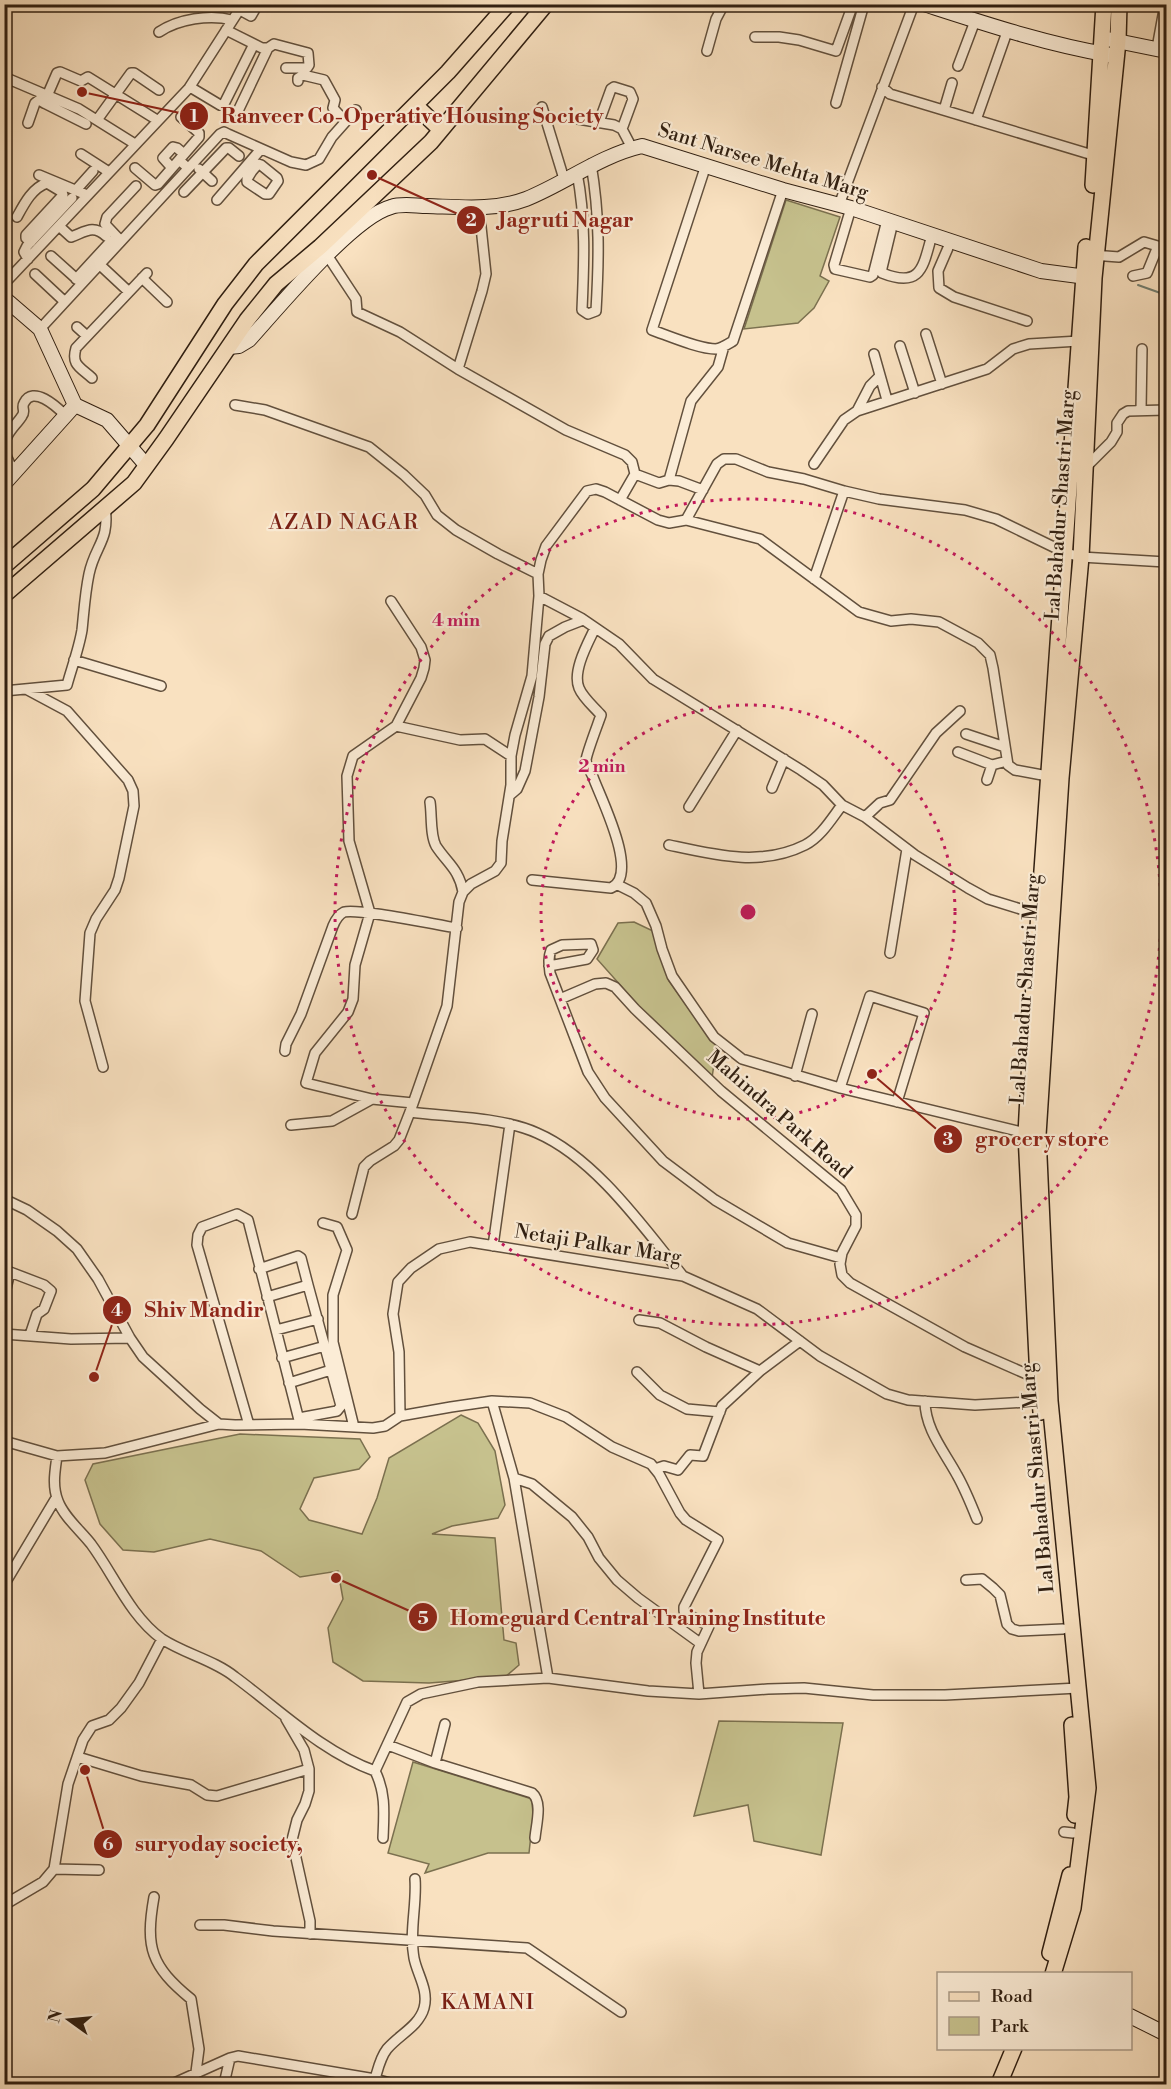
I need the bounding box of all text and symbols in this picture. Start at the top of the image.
callout: Ranveer Co-Operative Housing Society [179,96,616,135]
text: Ranveer Co-Operative Housing Society [220,104,604,130]
text: 1 [190,105,199,128]
street label: Sant Narsee Mehta Marg [655,118,872,206]
callout: Jagruti Nagar [456,201,646,240]
text: Jagruti Nagar [495,208,634,234]
text: 2 [465,209,477,232]
street label: Lal Bahadur Shastri Marg [1040,388,1082,621]
district label: AZAD NAGAR [268,510,419,536]
text: 4 min [432,609,480,632]
text: 2 min [578,755,626,778]
street label: Lal Bahadur Shastri Marg [1005,872,1047,1105]
centre of rings [738,902,758,922]
street label: Mahindra Park Road [701,1045,857,1185]
callout: grocery store [933,1120,1120,1159]
text: grocery store [975,1127,1109,1153]
text: 3 [943,1128,954,1151]
street label: Netaji Palkar Marg [513,1219,684,1271]
callout: Shiv Mandir [102,1290,276,1329]
text: Shiv Mandir [144,1298,264,1324]
text: 4 [111,1299,123,1322]
street label: Lal Bahadur Shastri Marg [1015,1361,1061,1594]
callout: Homeguard Central Training Institute [408,1598,838,1637]
text: Homeguard Central Training Institute [450,1606,826,1632]
text: 5 [417,1607,429,1630]
callout: suryoday society, [93,1824,314,1863]
text: suryoday society, [135,1832,303,1858]
text: 6 [102,1833,114,1856]
legend [937,1972,1132,2050]
text: Road [991,1985,1034,2008]
north arrow [39,1990,99,2050]
district label: KAMANI [441,1990,535,2016]
text: N [44,2007,67,2025]
text: Park [991,2015,1030,2038]

